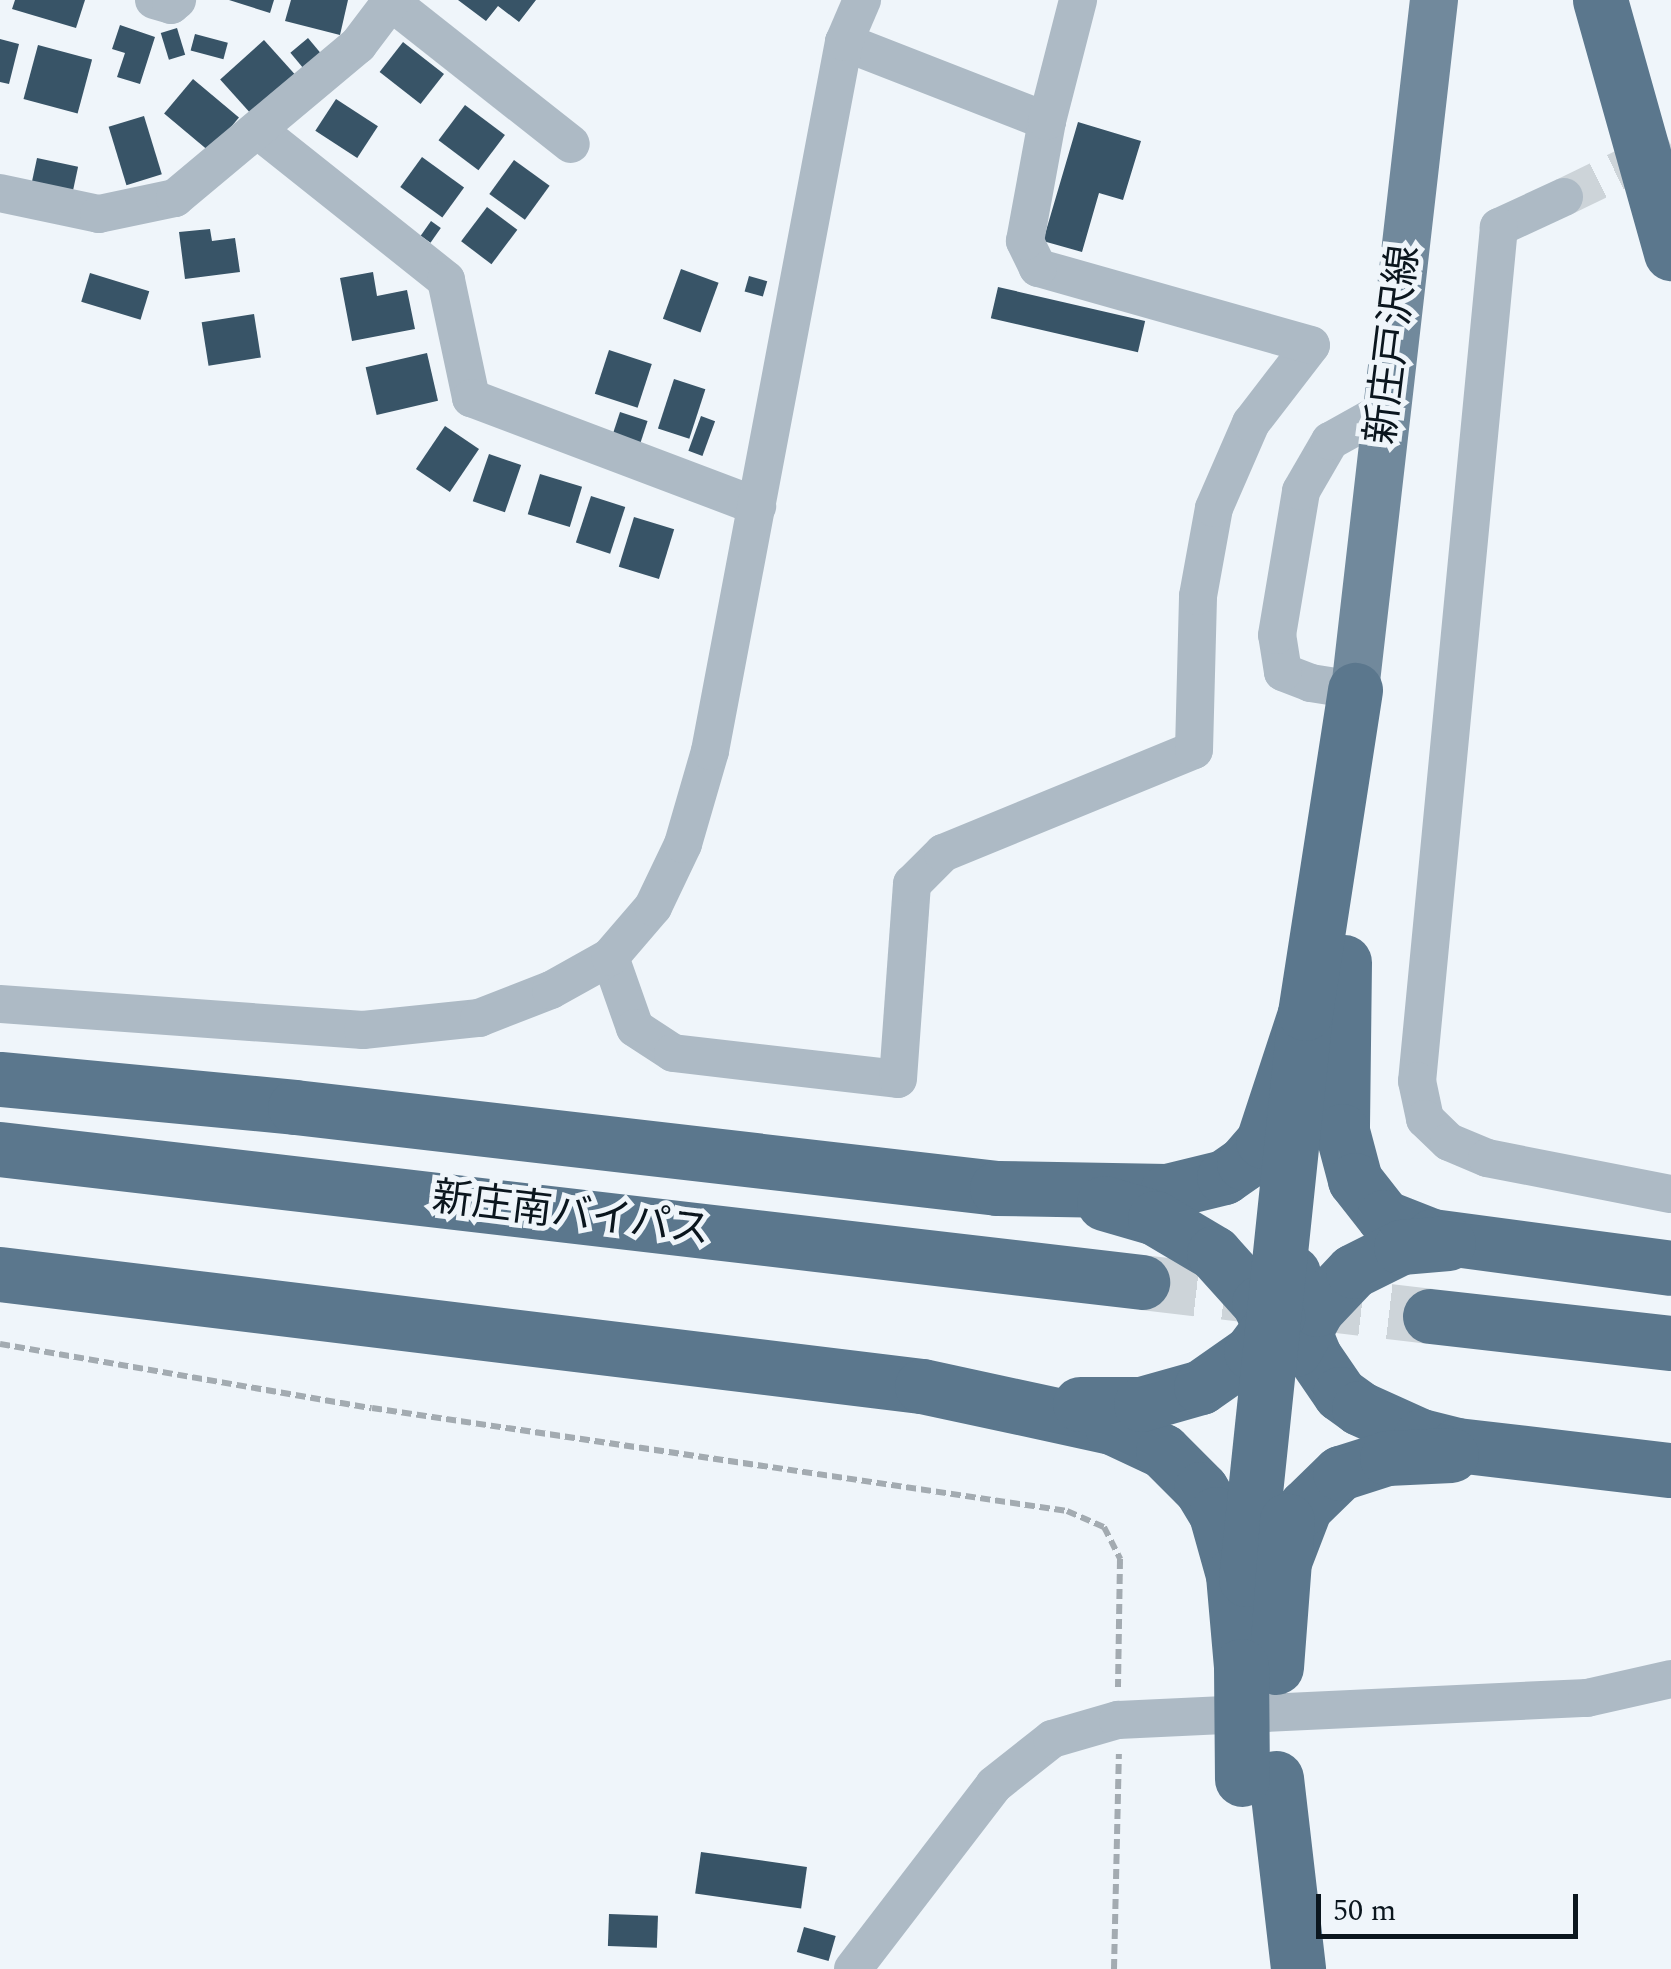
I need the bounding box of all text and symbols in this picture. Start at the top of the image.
street label: 新庄戸沢線 [1358,243,1430,447]
street label: 新庄南バイパス [429,1174,713,1256]
scale bar [1321,1874,1584,1936]
text: 50 m [1333,1888,1396,1934]

